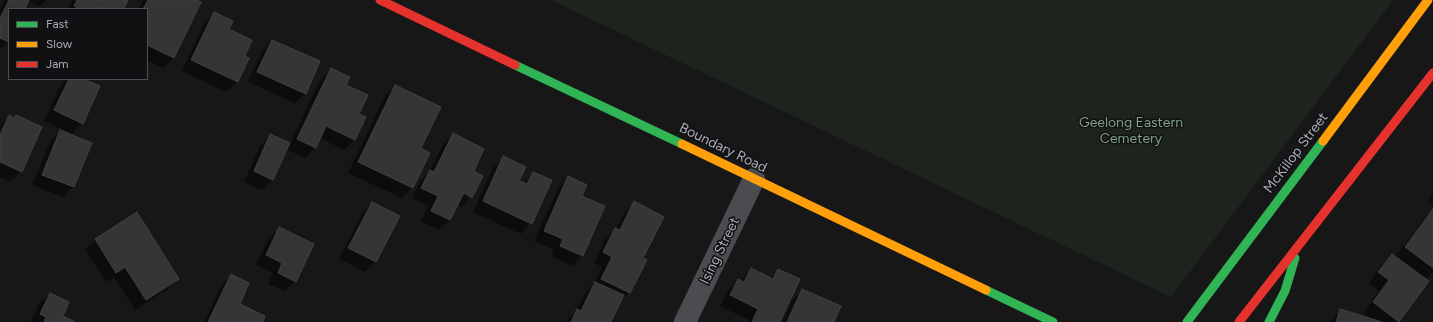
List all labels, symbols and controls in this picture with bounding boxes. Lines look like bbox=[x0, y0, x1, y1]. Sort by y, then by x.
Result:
legend bbox=[8, 8, 148, 80]
text: Fast bbox=[46, 17, 69, 31]
text: Slow bbox=[46, 37, 72, 51]
text: Jam bbox=[46, 57, 69, 71]
street label: McKillop Street bbox=[1260, 109, 1332, 197]
park label: Geelong Eastern Cemetery bbox=[1079, 115, 1183, 148]
street label: Boundary Road bbox=[676, 120, 770, 176]
street label: Ising Street bbox=[697, 215, 743, 287]

